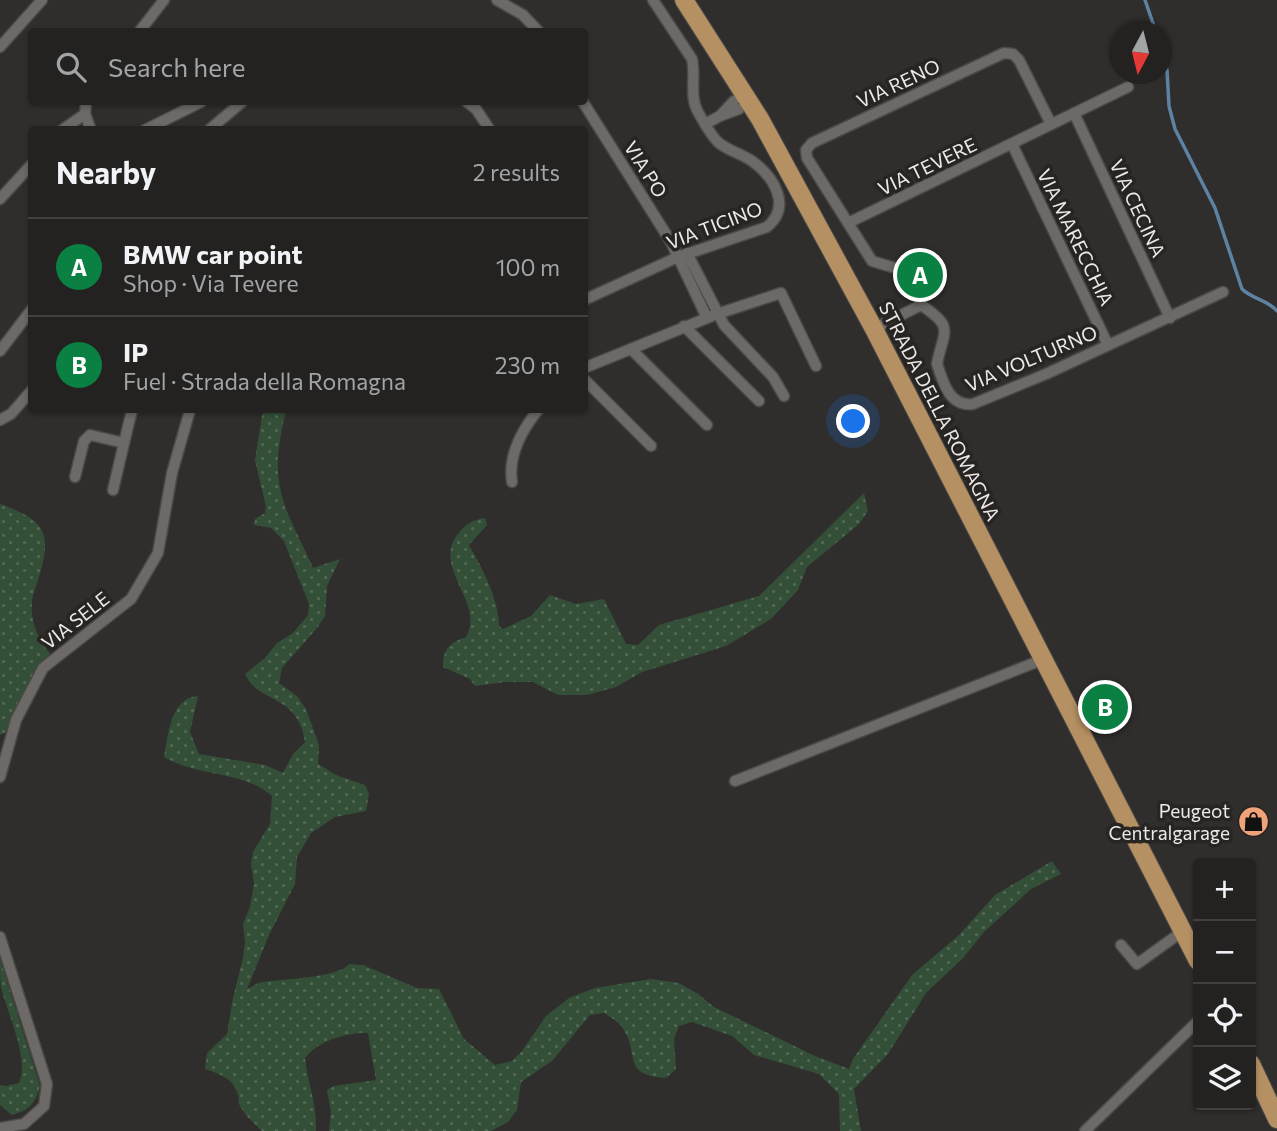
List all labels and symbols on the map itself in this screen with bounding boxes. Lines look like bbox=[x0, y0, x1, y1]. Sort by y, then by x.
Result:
north arrow bbox=[1109, 21, 1172, 84]
street label: VIA RENO bbox=[853, 54, 943, 112]
street label: VIA TEVERE bbox=[874, 132, 980, 200]
street label: VIA PO bbox=[620, 136, 672, 202]
street label: VIA CECINA bbox=[1105, 155, 1171, 261]
street label: VIA MARECCHIA bbox=[1033, 165, 1119, 309]
street label: VIA TICINO bbox=[663, 196, 765, 254]
pin: A bbox=[897, 249, 943, 301]
street label: STRADA DELLA ROMAGNA bbox=[875, 298, 1005, 524]
street label: VIA VOLTURNO bbox=[962, 320, 1100, 396]
your location bbox=[836, 404, 870, 438]
street label: VIA SELE bbox=[37, 586, 113, 654]
pin: B bbox=[1082, 681, 1128, 733]
place label: Peugeot Centralgarage bbox=[1109, 799, 1230, 844]
shop icon: Peugeot Centralgarage bbox=[1236, 804, 1270, 838]

